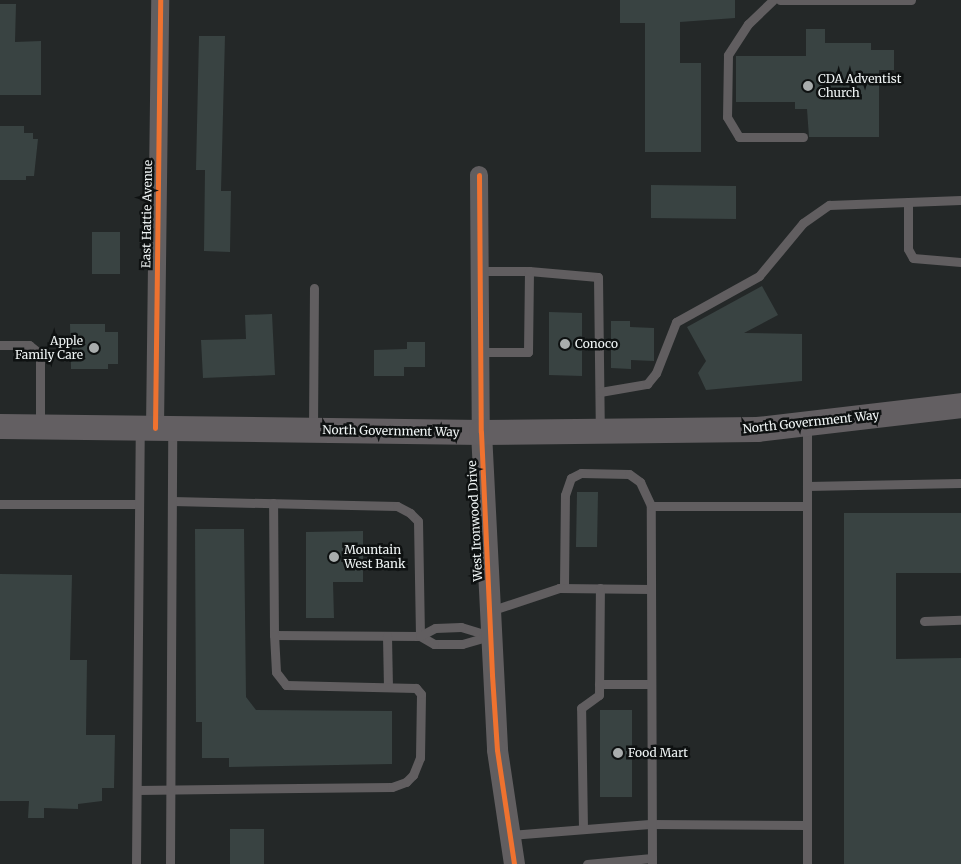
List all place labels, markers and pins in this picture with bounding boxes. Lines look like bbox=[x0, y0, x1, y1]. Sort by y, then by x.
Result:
place label: CDA Adventist Church bbox=[818, 72, 901, 100]
marker: CDA Adventist Church bbox=[802, 80, 814, 92]
place label: Apple Family Care bbox=[15, 334, 83, 362]
place label: Conoco bbox=[575, 337, 618, 351]
marker: Conoco bbox=[559, 338, 571, 350]
marker: Apple Family Care bbox=[87, 341, 101, 355]
place label: Mountain West Bank bbox=[344, 543, 406, 571]
marker: Mountain West Bank bbox=[328, 551, 340, 563]
place label: Food Mart bbox=[628, 746, 688, 760]
marker: Food Mart bbox=[612, 747, 624, 759]

